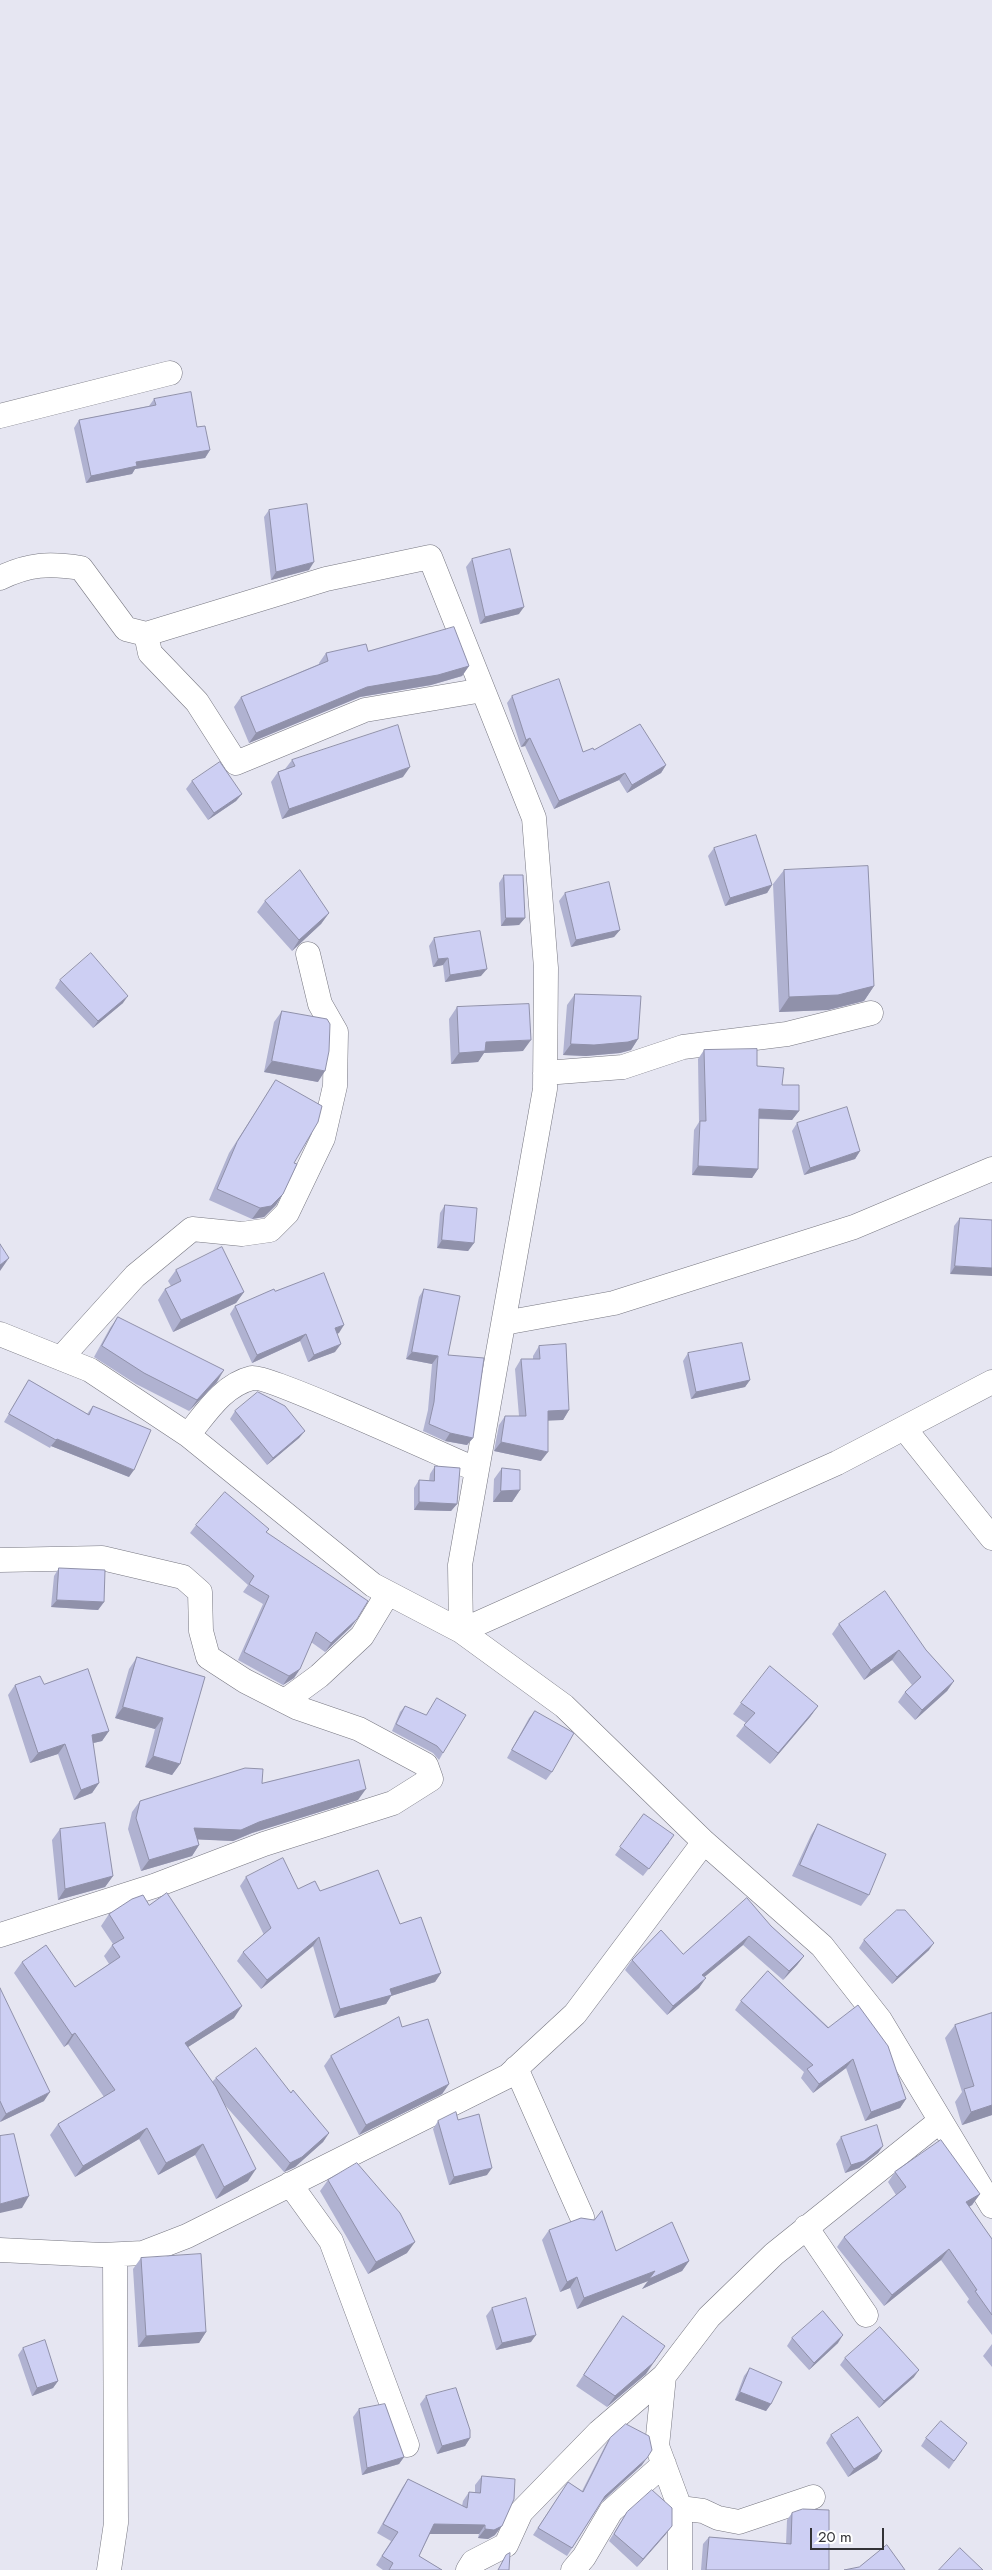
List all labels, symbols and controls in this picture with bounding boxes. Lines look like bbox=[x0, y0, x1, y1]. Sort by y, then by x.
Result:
scale bar bbox=[812, 2518, 886, 2550]
text: 20 m bbox=[818, 2526, 852, 2548]

